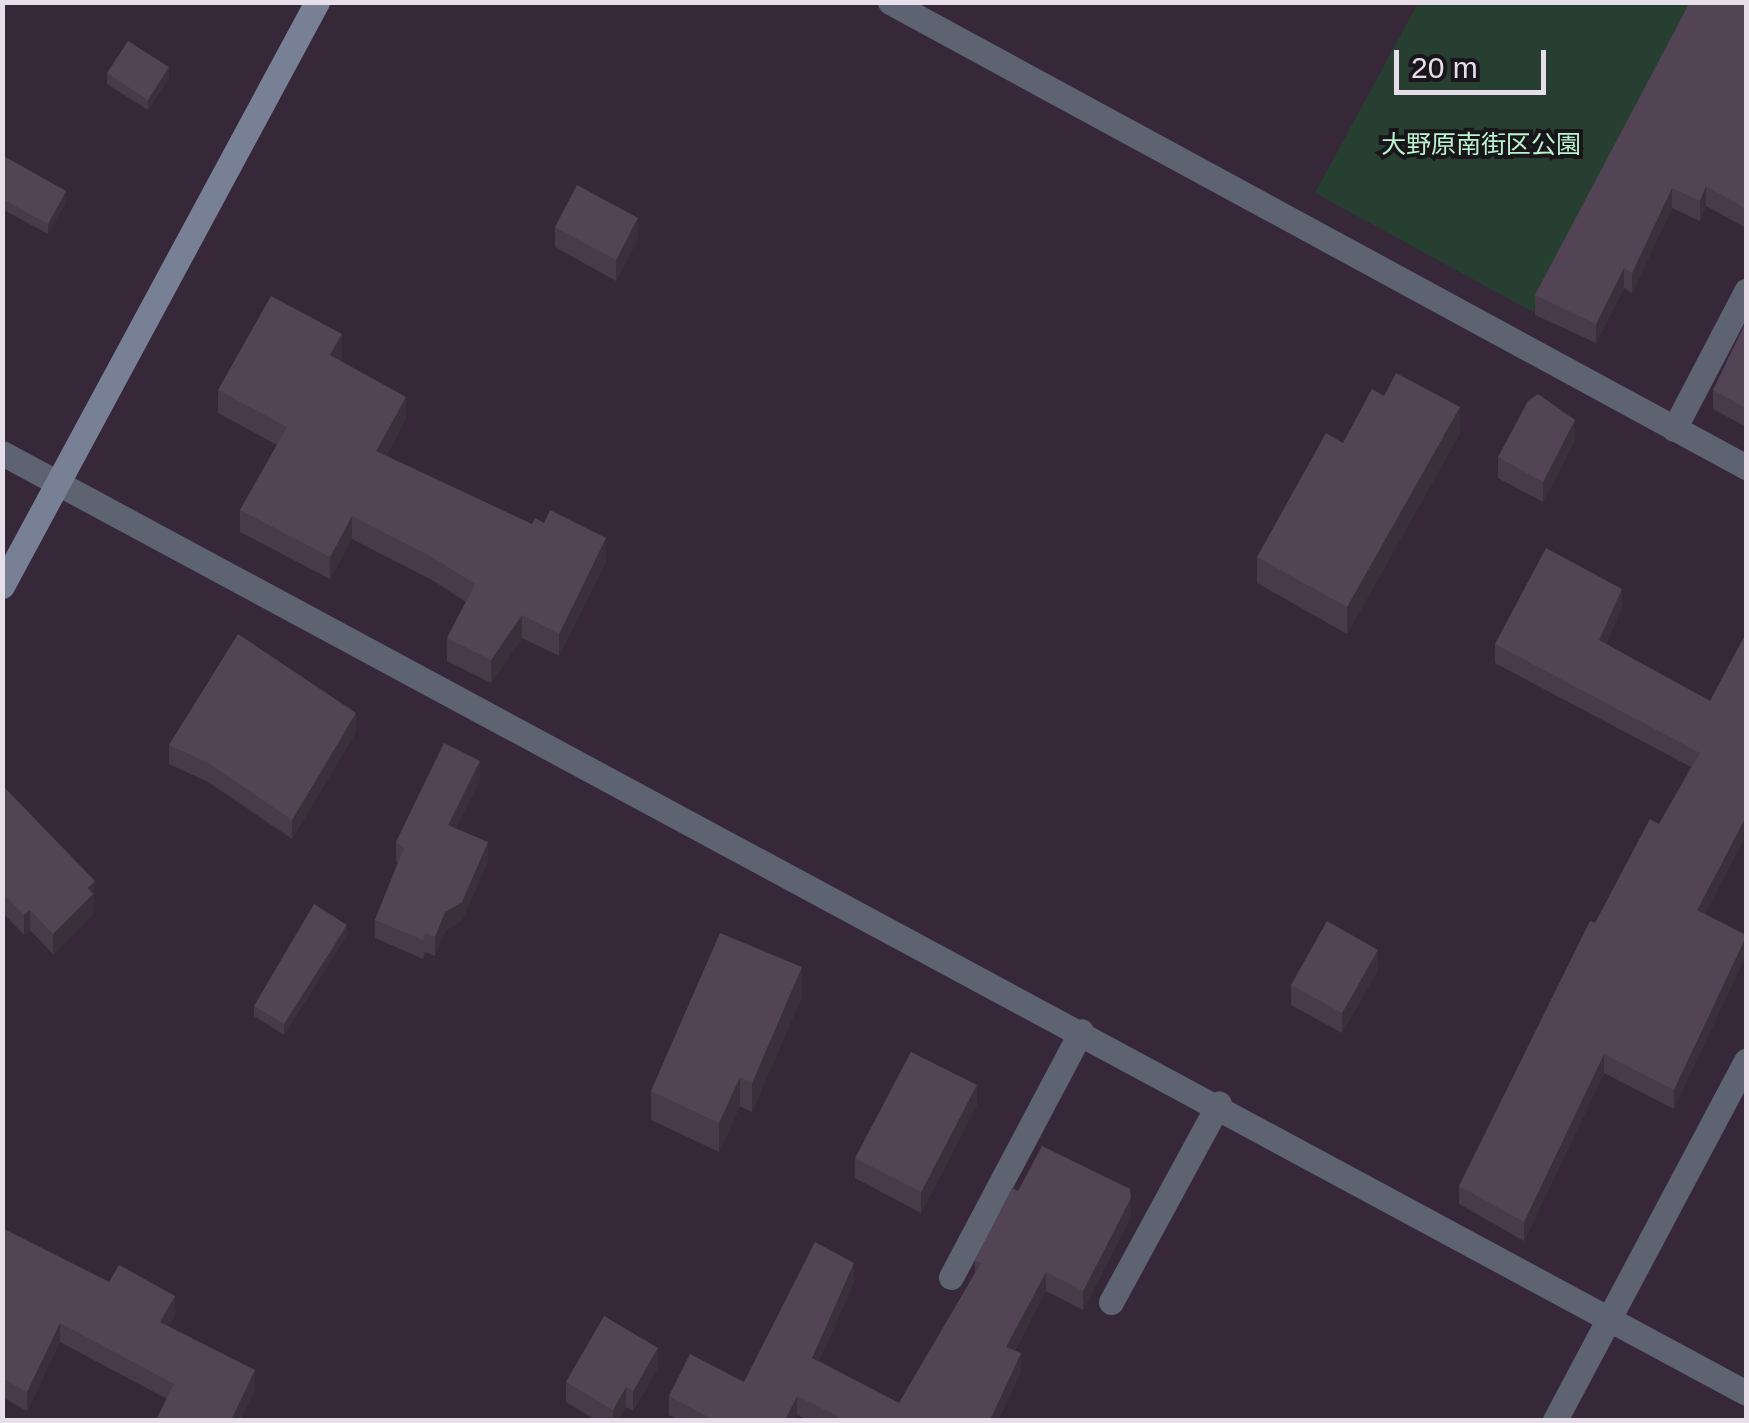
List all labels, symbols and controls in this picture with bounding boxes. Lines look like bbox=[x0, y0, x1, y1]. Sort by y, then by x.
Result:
scale bar bbox=[1399, 30, 1552, 92]
text: 20 m bbox=[1411, 51, 1478, 84]
park label: 大野原南街区公園 bbox=[1381, 129, 1581, 159]

